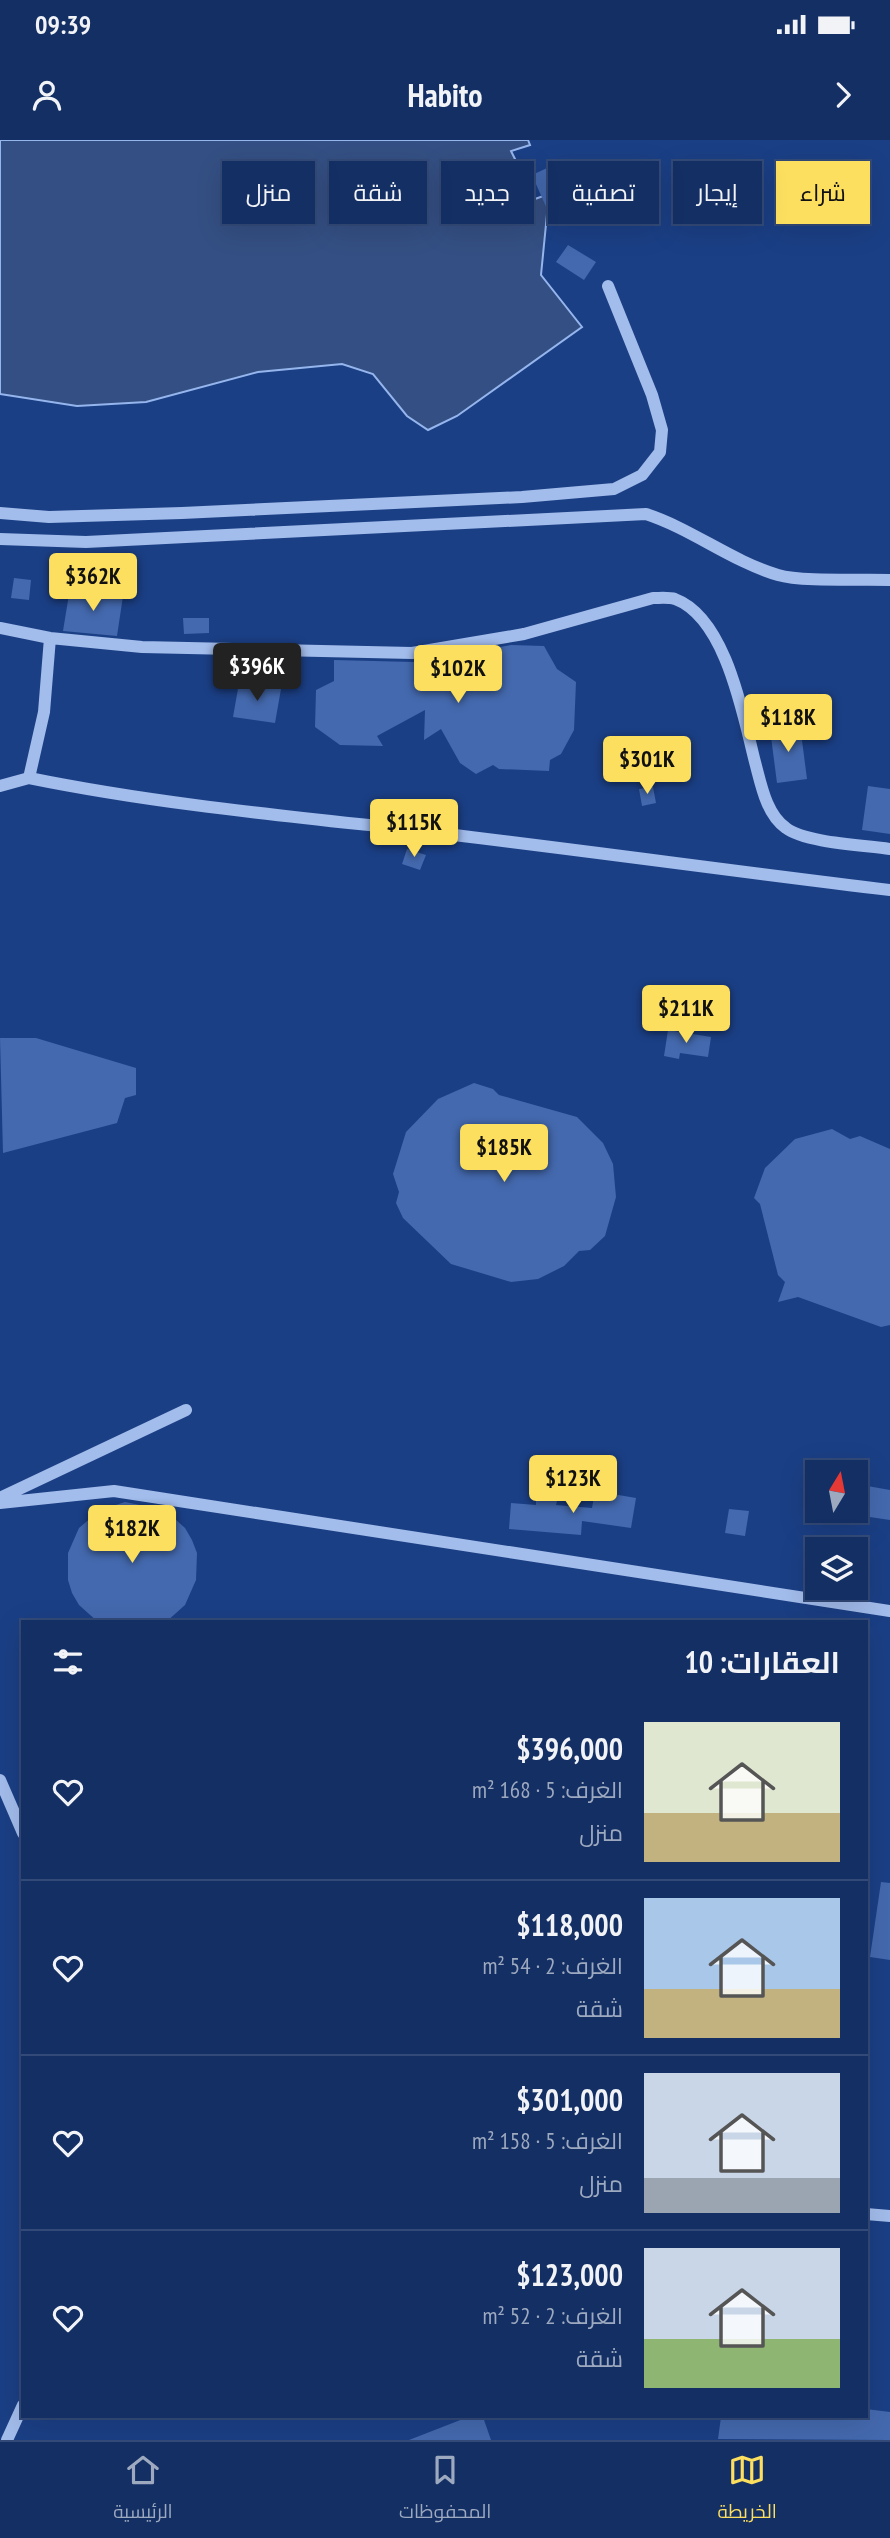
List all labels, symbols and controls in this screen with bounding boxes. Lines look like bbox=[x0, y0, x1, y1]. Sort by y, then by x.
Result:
text: 09:39 bbox=[35, 8, 91, 41]
text: Habito bbox=[407, 74, 483, 116]
icon: person bbox=[28, 76, 66, 114]
icon: forward bbox=[824, 76, 862, 114]
chip: منزل bbox=[222, 161, 315, 224]
chip: شقة bbox=[329, 161, 427, 224]
chip: جديد bbox=[441, 161, 534, 224]
chip: تصفية bbox=[548, 161, 659, 224]
chip: إيجار bbox=[673, 161, 762, 224]
chip: شراء bbox=[776, 161, 870, 224]
pin: $362K bbox=[44, 554, 142, 613]
text: $362K bbox=[65, 561, 121, 590]
pin: $396K bbox=[208, 644, 306, 703]
pin: $102K bbox=[409, 645, 507, 705]
text: $396K bbox=[229, 651, 285, 680]
text: $102K bbox=[430, 653, 486, 682]
pin: $118K bbox=[739, 694, 837, 754]
text: $118K bbox=[760, 702, 816, 731]
pin: $301K bbox=[598, 736, 696, 796]
text: $301K bbox=[619, 744, 675, 773]
pin: $115K bbox=[365, 800, 463, 859]
text: $115K bbox=[386, 807, 442, 836]
pin: $211K bbox=[637, 986, 735, 1045]
text: $211K bbox=[658, 993, 714, 1022]
pin: $185K bbox=[455, 1124, 553, 1184]
text: $185K bbox=[476, 1132, 532, 1161]
pin: $123K bbox=[524, 1456, 622, 1515]
north arrow bbox=[805, 1460, 868, 1522]
map controls bbox=[805, 1460, 868, 1600]
text: $123K bbox=[545, 1463, 601, 1492]
pin: $182K bbox=[83, 1506, 181, 1565]
text: $182K bbox=[104, 1513, 160, 1542]
button: layers bbox=[805, 1537, 868, 1600]
text: العقارات: 10 bbox=[684, 1642, 840, 1681]
icon: filters bbox=[49, 1643, 87, 1681]
text: $396,000 bbox=[516, 1729, 623, 1768]
icon: home bbox=[700, 1750, 784, 1834]
icon: heart bbox=[49, 1773, 87, 1811]
text: الغرف: 5 · 168 m² bbox=[472, 1775, 623, 1804]
text: منزل bbox=[579, 1818, 623, 1847]
text: $118,000 bbox=[516, 1905, 623, 1944]
icon: home bbox=[700, 1926, 784, 2010]
icon: heart bbox=[49, 1949, 87, 1987]
text: الغرف: 2 · 54 m² bbox=[482, 1951, 623, 1980]
text: شقة bbox=[576, 1994, 623, 2023]
text: $301,000 bbox=[516, 2080, 623, 2119]
icon: home bbox=[700, 2101, 784, 2185]
icon: heart bbox=[49, 2124, 87, 2162]
text: الغرف: 5 · 158 m² bbox=[472, 2126, 623, 2155]
text: منزل bbox=[579, 2169, 623, 2198]
text: $123,000 bbox=[516, 2255, 623, 2294]
icon: home bbox=[700, 2276, 784, 2360]
icon: heart bbox=[49, 2299, 87, 2337]
text: الغرف: 2 · 52 m² bbox=[482, 2301, 623, 2330]
text: شقة bbox=[576, 2344, 623, 2373]
tab: الرئيسية bbox=[113, 2451, 173, 2529]
tab: المحفوظات bbox=[399, 2451, 491, 2529]
tab: الخريطة bbox=[718, 2451, 777, 2529]

